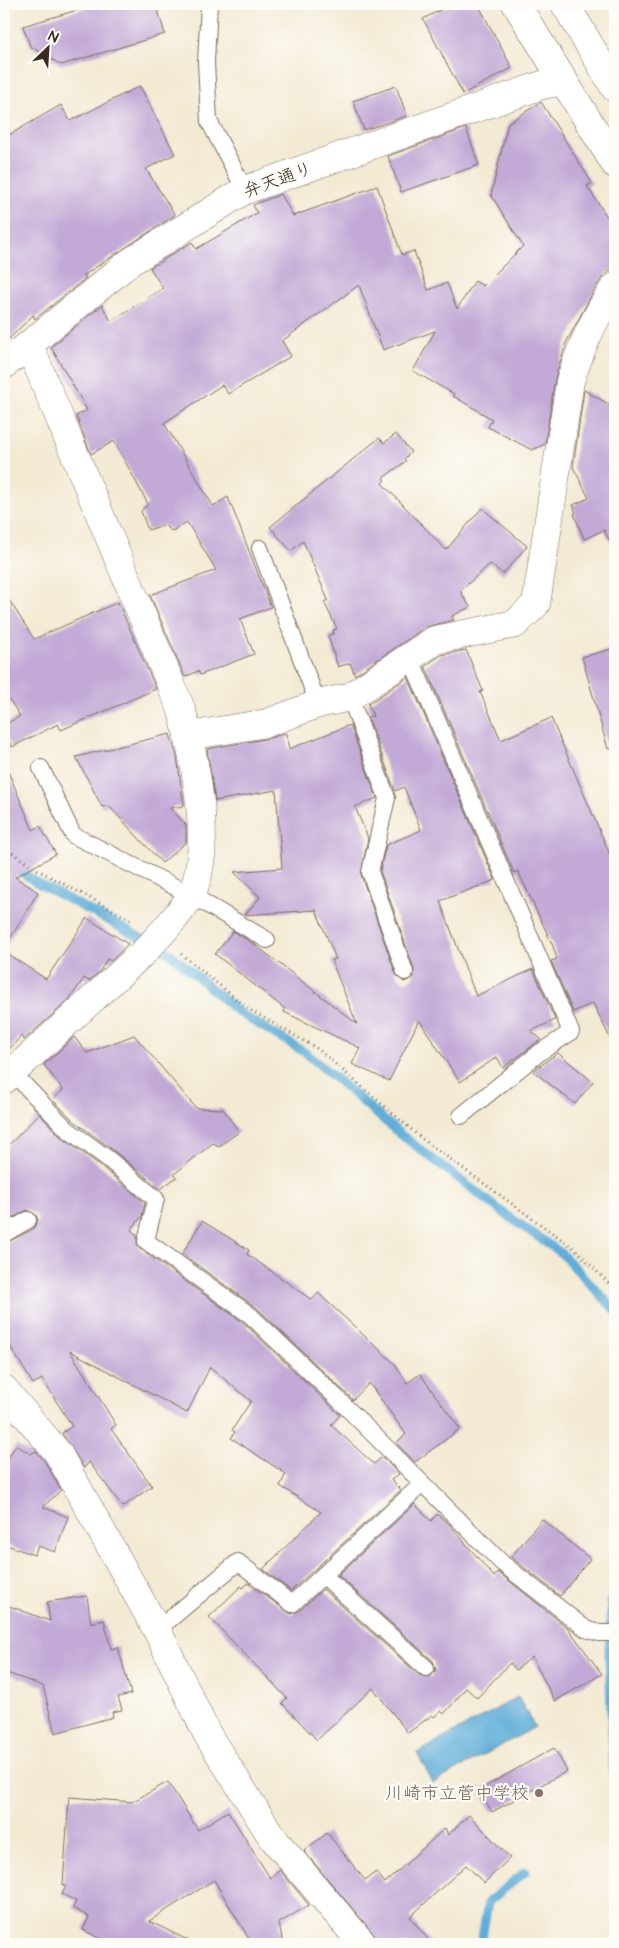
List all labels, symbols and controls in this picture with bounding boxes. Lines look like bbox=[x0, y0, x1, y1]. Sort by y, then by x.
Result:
north arrow bbox=[22, 22, 72, 72]
text: N bbox=[45, 26, 61, 48]
street label: 弁天通り bbox=[240, 156, 316, 204]
place label: 川崎市立菅中学校 bbox=[385, 1781, 529, 1806]
marker: 川崎市立菅中学校 bbox=[533, 1787, 545, 1799]

